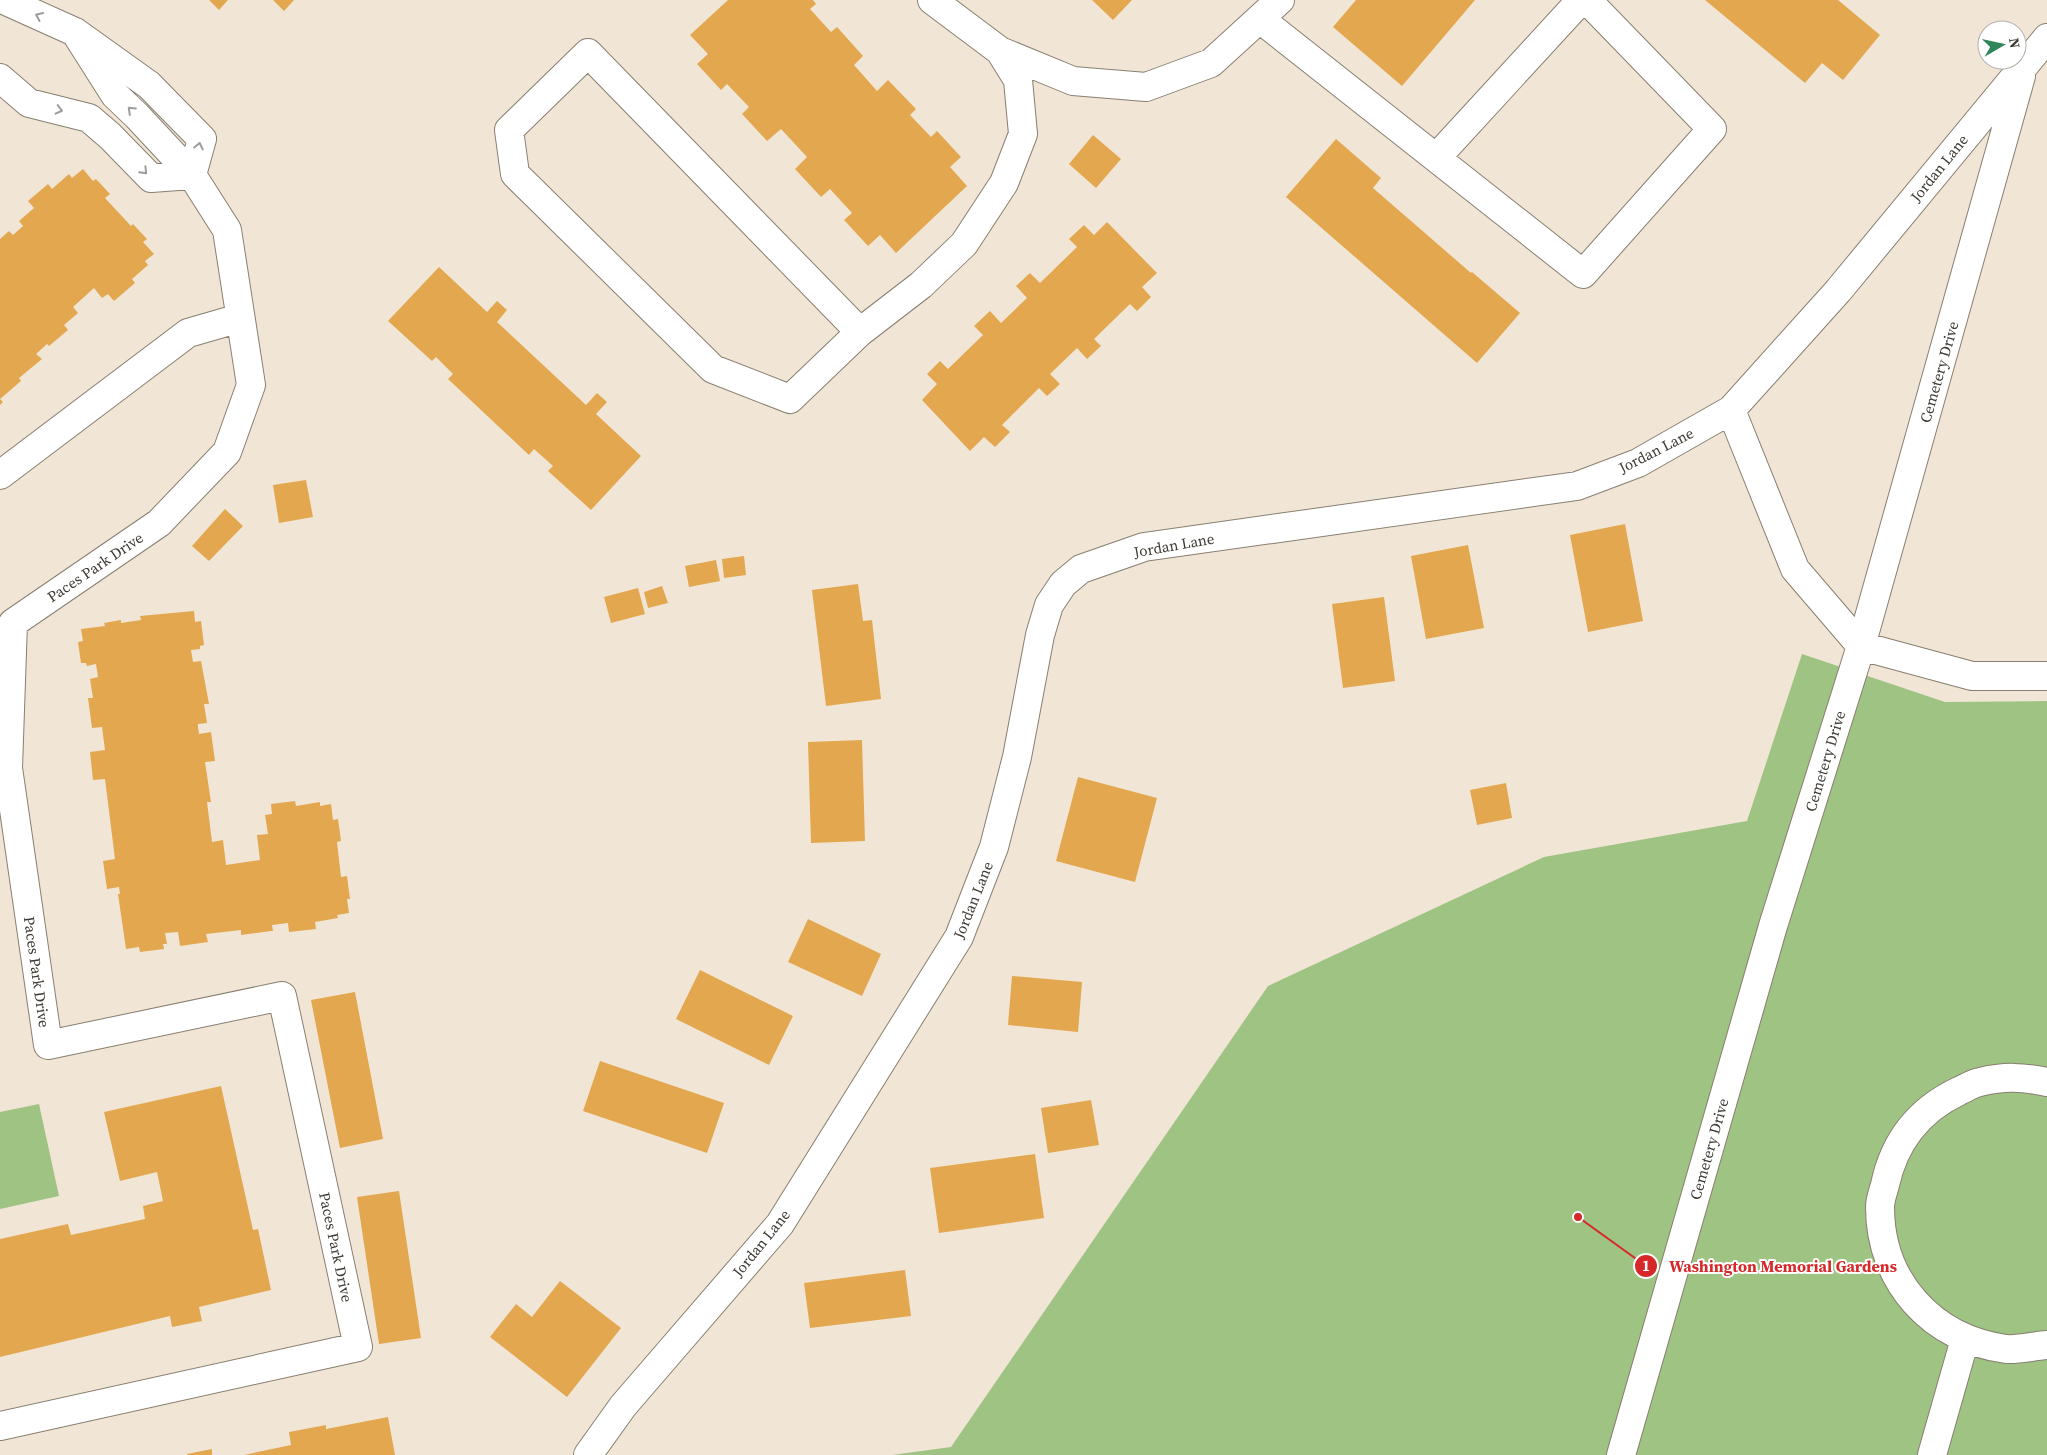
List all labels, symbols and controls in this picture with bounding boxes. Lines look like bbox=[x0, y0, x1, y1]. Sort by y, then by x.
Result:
one-way arrow bbox=[36, 12, 44, 22]
north arrow bbox=[1977, 20, 2027, 70]
text: N bbox=[2004, 36, 2026, 50]
one-way arrow bbox=[55, 105, 63, 115]
one-way arrow bbox=[128, 107, 137, 116]
street label: Jordan Lane bbox=[1905, 129, 1973, 207]
one-way arrow bbox=[193, 142, 204, 151]
one-way arrow bbox=[138, 165, 147, 174]
street label: Cemetery Drive bbox=[1914, 318, 1964, 425]
street label: Jordan Lane bbox=[1614, 422, 1697, 478]
street label: Paces Park Drive bbox=[43, 527, 148, 607]
street label: Jordan Lane bbox=[1131, 528, 1216, 563]
street label: Cemetery Drive bbox=[1800, 708, 1850, 814]
street label: Jordan Lane bbox=[948, 858, 998, 943]
street label: Paces Park Drive bbox=[19, 915, 55, 1029]
street label: Cemetery Drive bbox=[1684, 1095, 1734, 1202]
street label: Paces Park Drive bbox=[314, 1190, 358, 1304]
street label: Jordan Lane bbox=[727, 1204, 795, 1282]
callout: Washington Memorial Gardens bbox=[1634, 1251, 1907, 1282]
text: 1 bbox=[1642, 1255, 1650, 1276]
text: Washington Memorial Gardens bbox=[1669, 1255, 1897, 1277]

